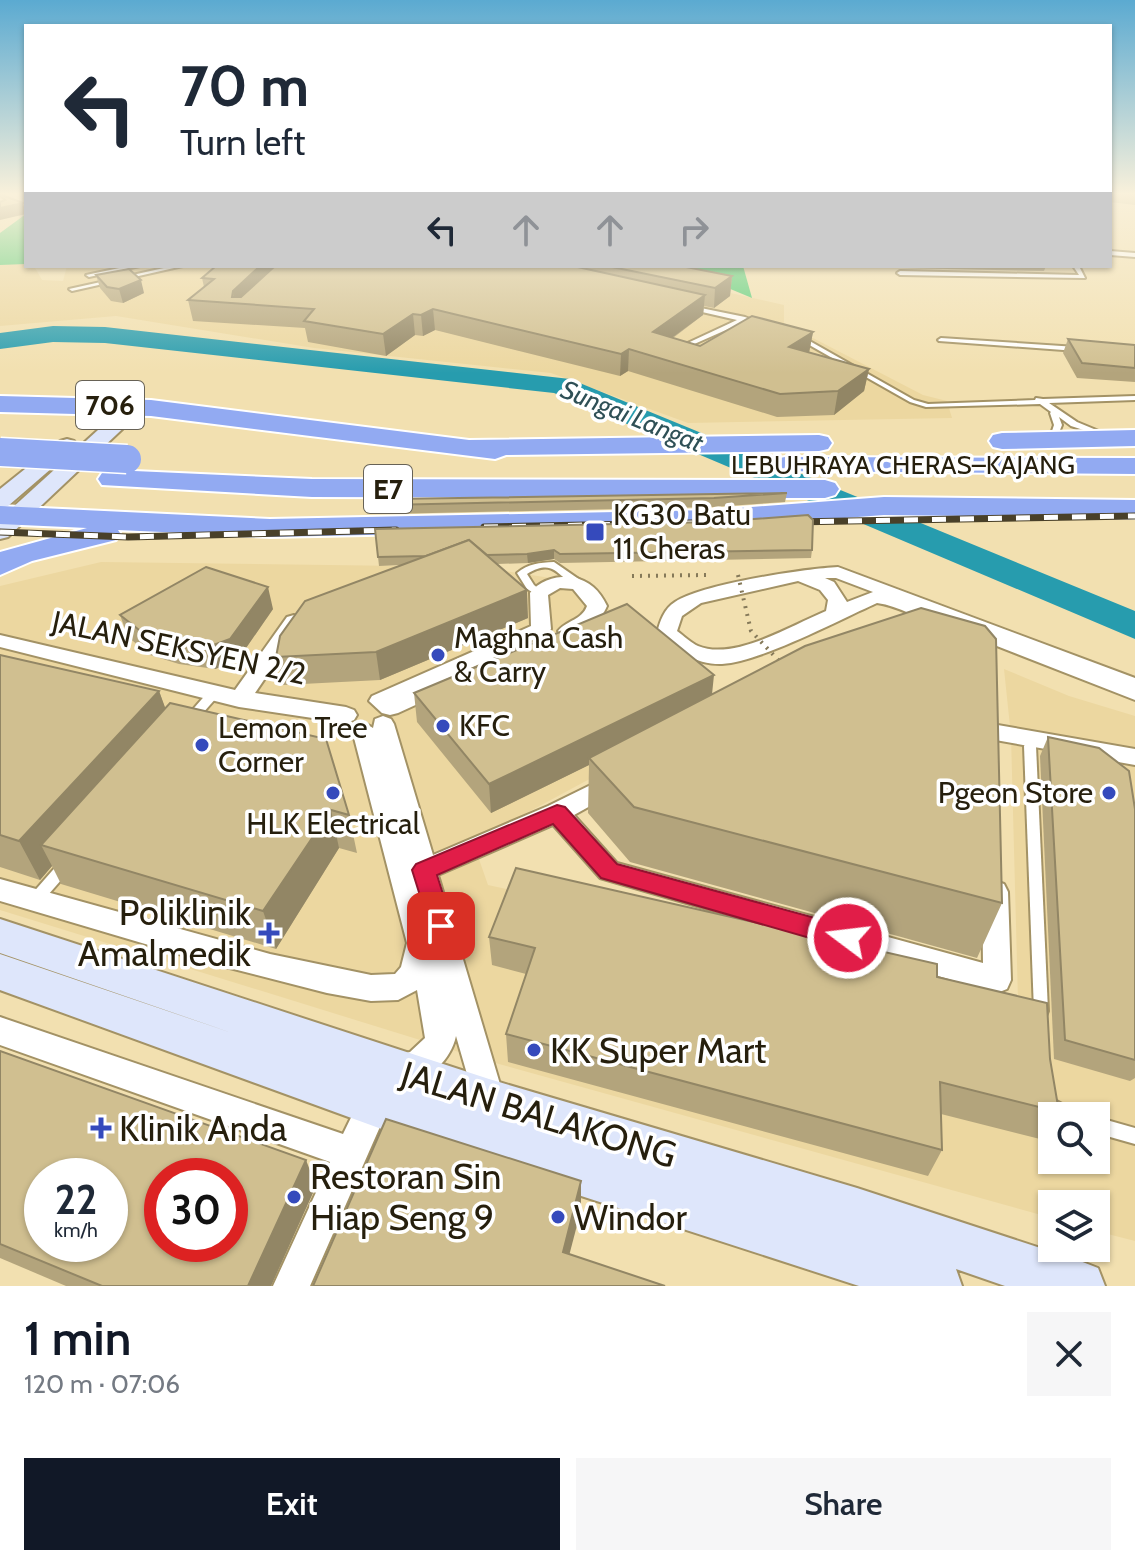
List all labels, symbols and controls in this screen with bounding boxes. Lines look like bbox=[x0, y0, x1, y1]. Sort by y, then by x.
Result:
text: 70 m bbox=[180, 52, 309, 120]
icon: left bbox=[48, 56, 152, 160]
text: Turn left bbox=[180, 120, 305, 164]
icon: left bbox=[420, 208, 464, 252]
icon: ahead bbox=[504, 208, 548, 252]
icon: ahead bbox=[588, 208, 632, 252]
icon: right bbox=[672, 208, 716, 252]
water label: Sungai Langat bbox=[556, 373, 709, 459]
road number: 706 bbox=[76, 381, 144, 429]
street label: LEBUHRAYA CHERAS–KAJANG bbox=[731, 449, 1075, 481]
road number: E7 bbox=[364, 465, 412, 513]
place label: KG30 Batu 11 Cheras bbox=[613, 496, 751, 567]
marker: KG30 Batu 11 Cheras bbox=[584, 521, 606, 543]
street label: JALAN SEKSYEN 2/2 bbox=[48, 602, 309, 692]
place label: Maghna Cash & Carry bbox=[454, 619, 623, 690]
marker: Maghna Cash & Carry bbox=[429, 646, 447, 664]
place label: KFC bbox=[459, 707, 510, 744]
place label: Lemon Tree Corner bbox=[218, 709, 368, 780]
marker: KFC bbox=[434, 717, 452, 735]
marker: Lemon Tree Corner bbox=[193, 736, 211, 754]
place label: Pgeon Store bbox=[938, 774, 1093, 811]
marker: HLK Electrical bbox=[324, 784, 342, 802]
marker: Pgeon Store bbox=[1100, 784, 1118, 802]
place label: HLK Electrical bbox=[246, 805, 420, 842]
place label: Poliklinik Amalmedik bbox=[78, 890, 252, 975]
pin bbox=[407, 892, 475, 960]
position arrow bbox=[806, 896, 890, 980]
icon: arrive bbox=[419, 904, 463, 948]
marker: Poliklinik Amalmedik bbox=[258, 922, 280, 944]
place label: KK Super Mart bbox=[550, 1028, 766, 1072]
marker: KK Super Mart bbox=[525, 1041, 543, 1059]
street label: JALAN BALAKONG bbox=[395, 1051, 682, 1177]
map controls bbox=[1038, 1102, 1110, 1262]
button: search bbox=[1038, 1102, 1110, 1174]
place label: Klinik Anda bbox=[119, 1106, 287, 1150]
marker: Klinik Anda bbox=[90, 1117, 112, 1139]
place label: Restoran Sin Hiap Seng 9 bbox=[310, 1154, 501, 1239]
speed limit sign: 30 bbox=[144, 1158, 248, 1262]
text: 22 bbox=[55, 1175, 97, 1224]
marker: Restoran Sin Hiap Seng 9 bbox=[285, 1188, 303, 1206]
button: layers bbox=[1038, 1190, 1110, 1262]
place label: Windor bbox=[574, 1195, 687, 1239]
marker: Windor bbox=[549, 1208, 567, 1226]
text: km/h bbox=[54, 1218, 98, 1242]
text: 1 min bbox=[24, 1309, 131, 1367]
button: close bbox=[1027, 1312, 1111, 1396]
text: 120 m · 07:06 bbox=[24, 1368, 180, 1400]
button: Exit bbox=[24, 1458, 560, 1550]
button: Share bbox=[576, 1458, 1111, 1550]

